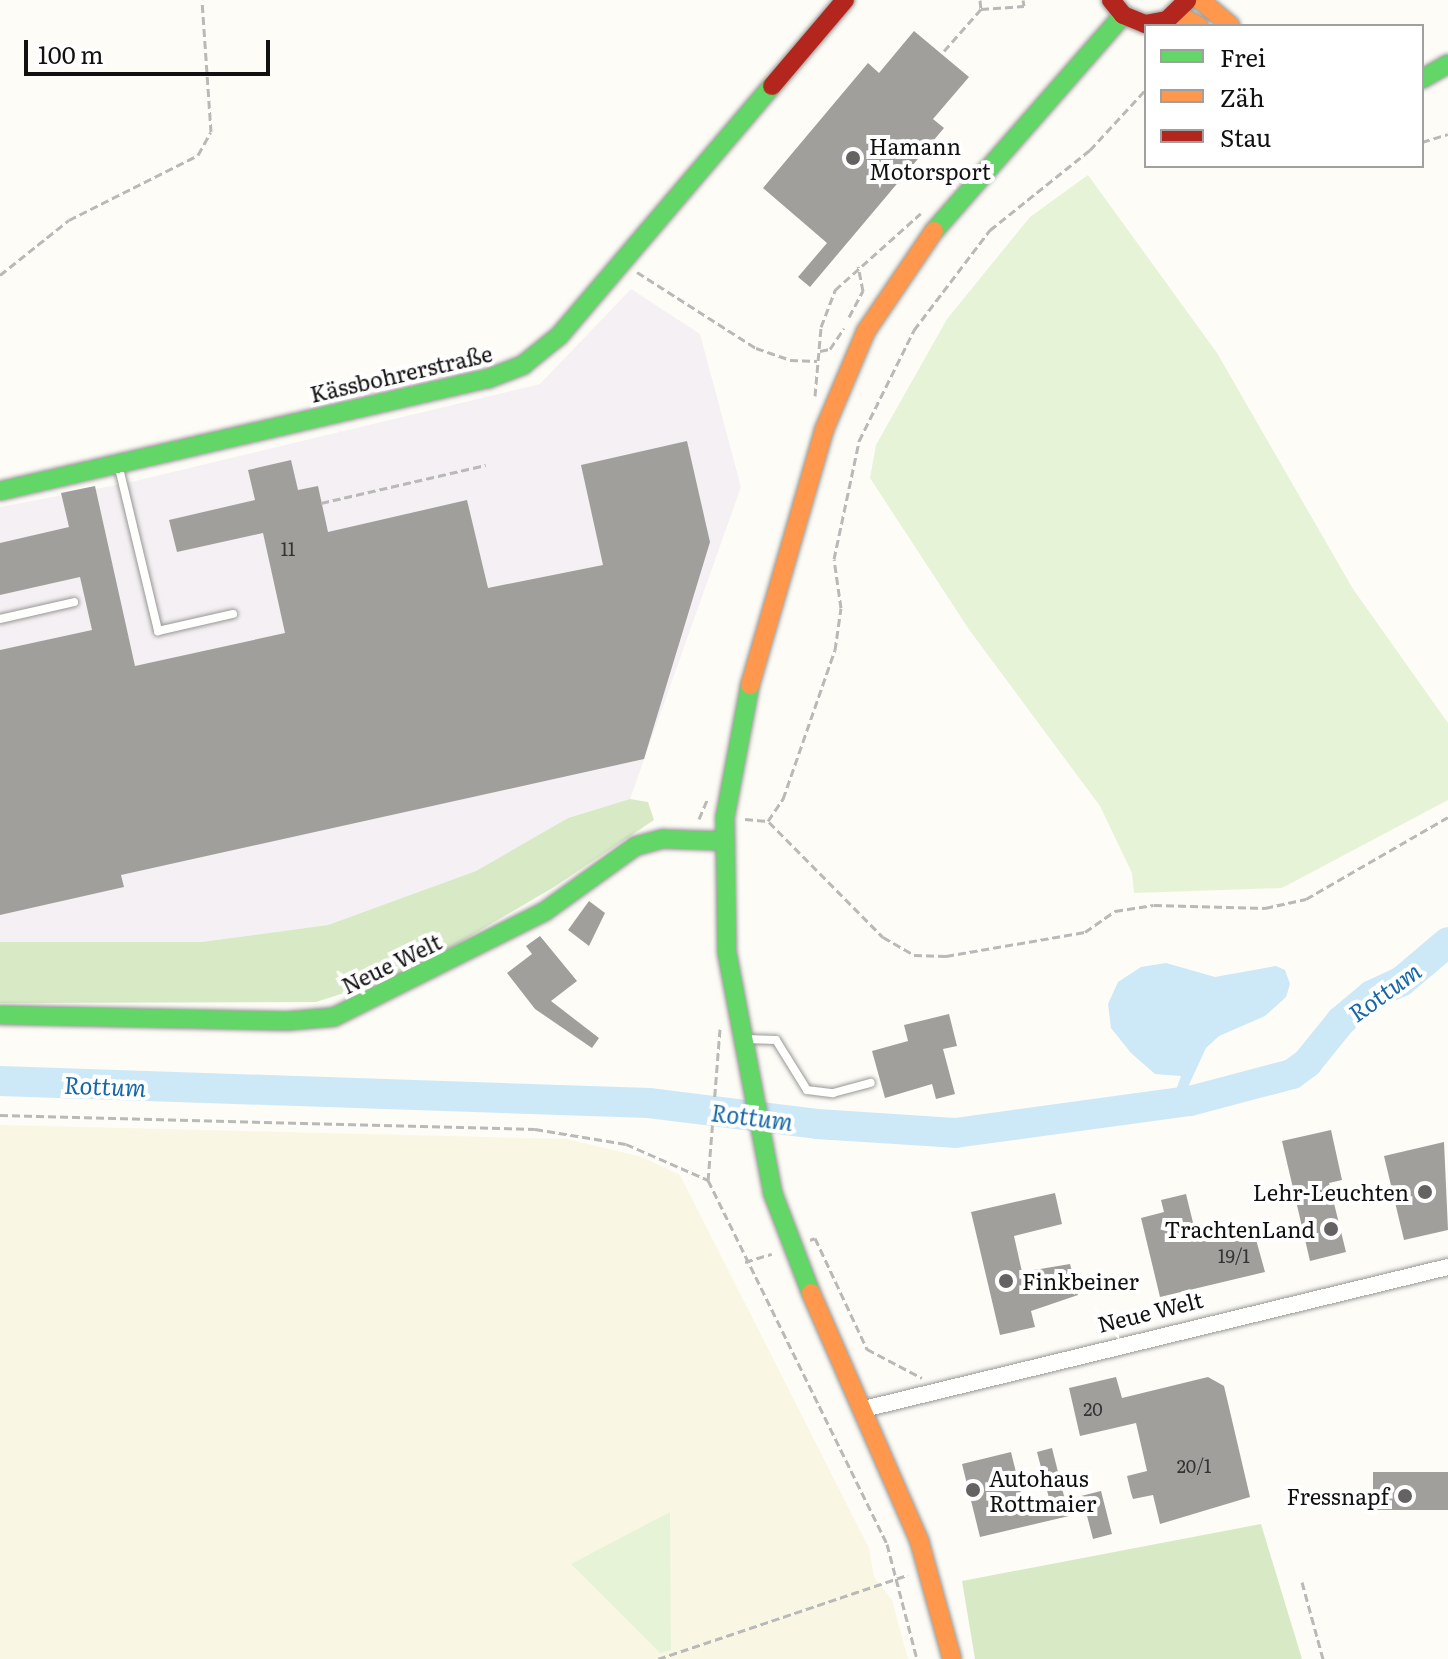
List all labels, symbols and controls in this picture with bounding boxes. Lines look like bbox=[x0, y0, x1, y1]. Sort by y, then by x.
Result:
scale bar bbox=[28, 24, 274, 74]
legend bbox=[1144, 24, 1424, 168]
text: 100 m bbox=[38, 36, 104, 71]
text: Frei bbox=[1220, 39, 1266, 74]
text: Zäh bbox=[1220, 79, 1265, 114]
text: Stau bbox=[1220, 119, 1271, 154]
place label: Hamann Motorsport bbox=[869, 132, 991, 184]
marker: Hamann Motorsport bbox=[844, 149, 862, 167]
street label: Kässbohrerstraße bbox=[307, 339, 495, 407]
house number: 11 bbox=[281, 538, 295, 560]
street label: Neue Welt bbox=[337, 928, 445, 998]
water label: Rottum bbox=[1342, 955, 1426, 1027]
water label: Rottum bbox=[63, 1069, 147, 1101]
water label: Rottum bbox=[709, 1097, 795, 1135]
place label: Lehr-Leuchten bbox=[1253, 1179, 1409, 1205]
marker: Lehr-Leuchten bbox=[1416, 1183, 1434, 1201]
place label: TrachtenLand bbox=[1164, 1216, 1315, 1242]
marker: TrachtenLand bbox=[1322, 1220, 1340, 1238]
house number: 19/1 bbox=[1218, 1245, 1250, 1267]
place label: Finkbeiner bbox=[1022, 1268, 1139, 1294]
marker: Finkbeiner bbox=[997, 1272, 1015, 1290]
street label: Neue Welt bbox=[1095, 1285, 1205, 1337]
house number: 20 bbox=[1083, 1398, 1103, 1420]
house number: 20/1 bbox=[1177, 1455, 1211, 1477]
place label: Autohaus Rottmaier bbox=[989, 1464, 1096, 1516]
marker: Autohaus Rottmaier bbox=[964, 1481, 982, 1499]
place label: Fressnapf bbox=[1286, 1483, 1389, 1509]
marker: Fressnapf bbox=[1396, 1487, 1414, 1505]

